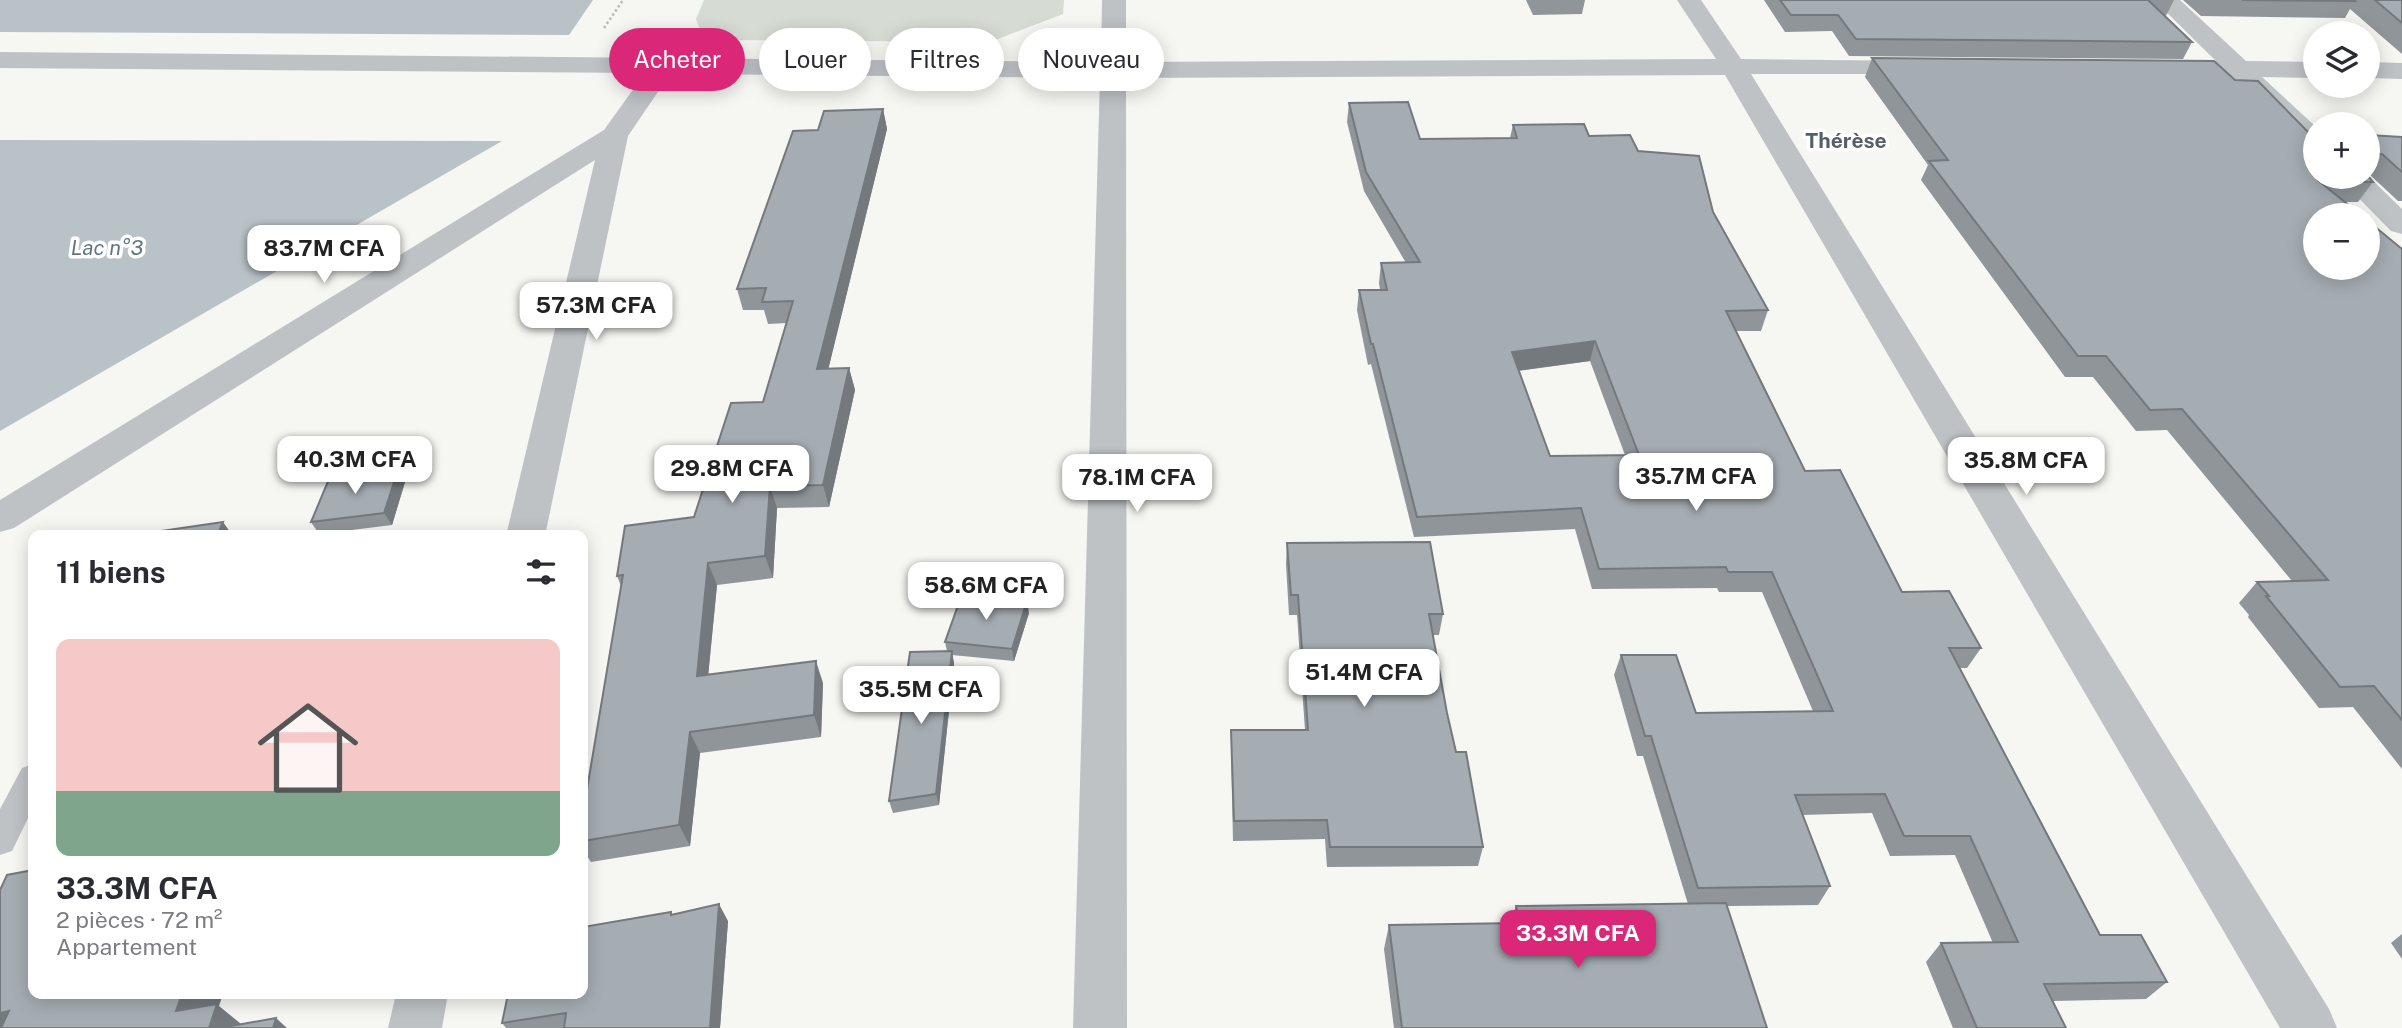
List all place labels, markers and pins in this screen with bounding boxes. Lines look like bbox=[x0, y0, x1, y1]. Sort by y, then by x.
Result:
pin: 83.7M CFA bbox=[244, 226, 404, 285]
pin: 57.3M CFA bbox=[516, 282, 676, 342]
pin: 40.3M CFA bbox=[275, 436, 435, 496]
pin: 35.8M CFA bbox=[1946, 438, 2106, 497]
pin: 29.8M CFA bbox=[652, 446, 812, 505]
pin: 78.1M CFA bbox=[1057, 454, 1217, 514]
pin: 35.7M CFA bbox=[1616, 454, 1776, 513]
pin: 58.6M CFA bbox=[906, 562, 1066, 622]
pin: 51.4M CFA bbox=[1284, 650, 1444, 709]
pin: 35.5M CFA bbox=[841, 666, 1001, 726]
pin: 33.3M CFA bbox=[1498, 911, 1658, 970]

